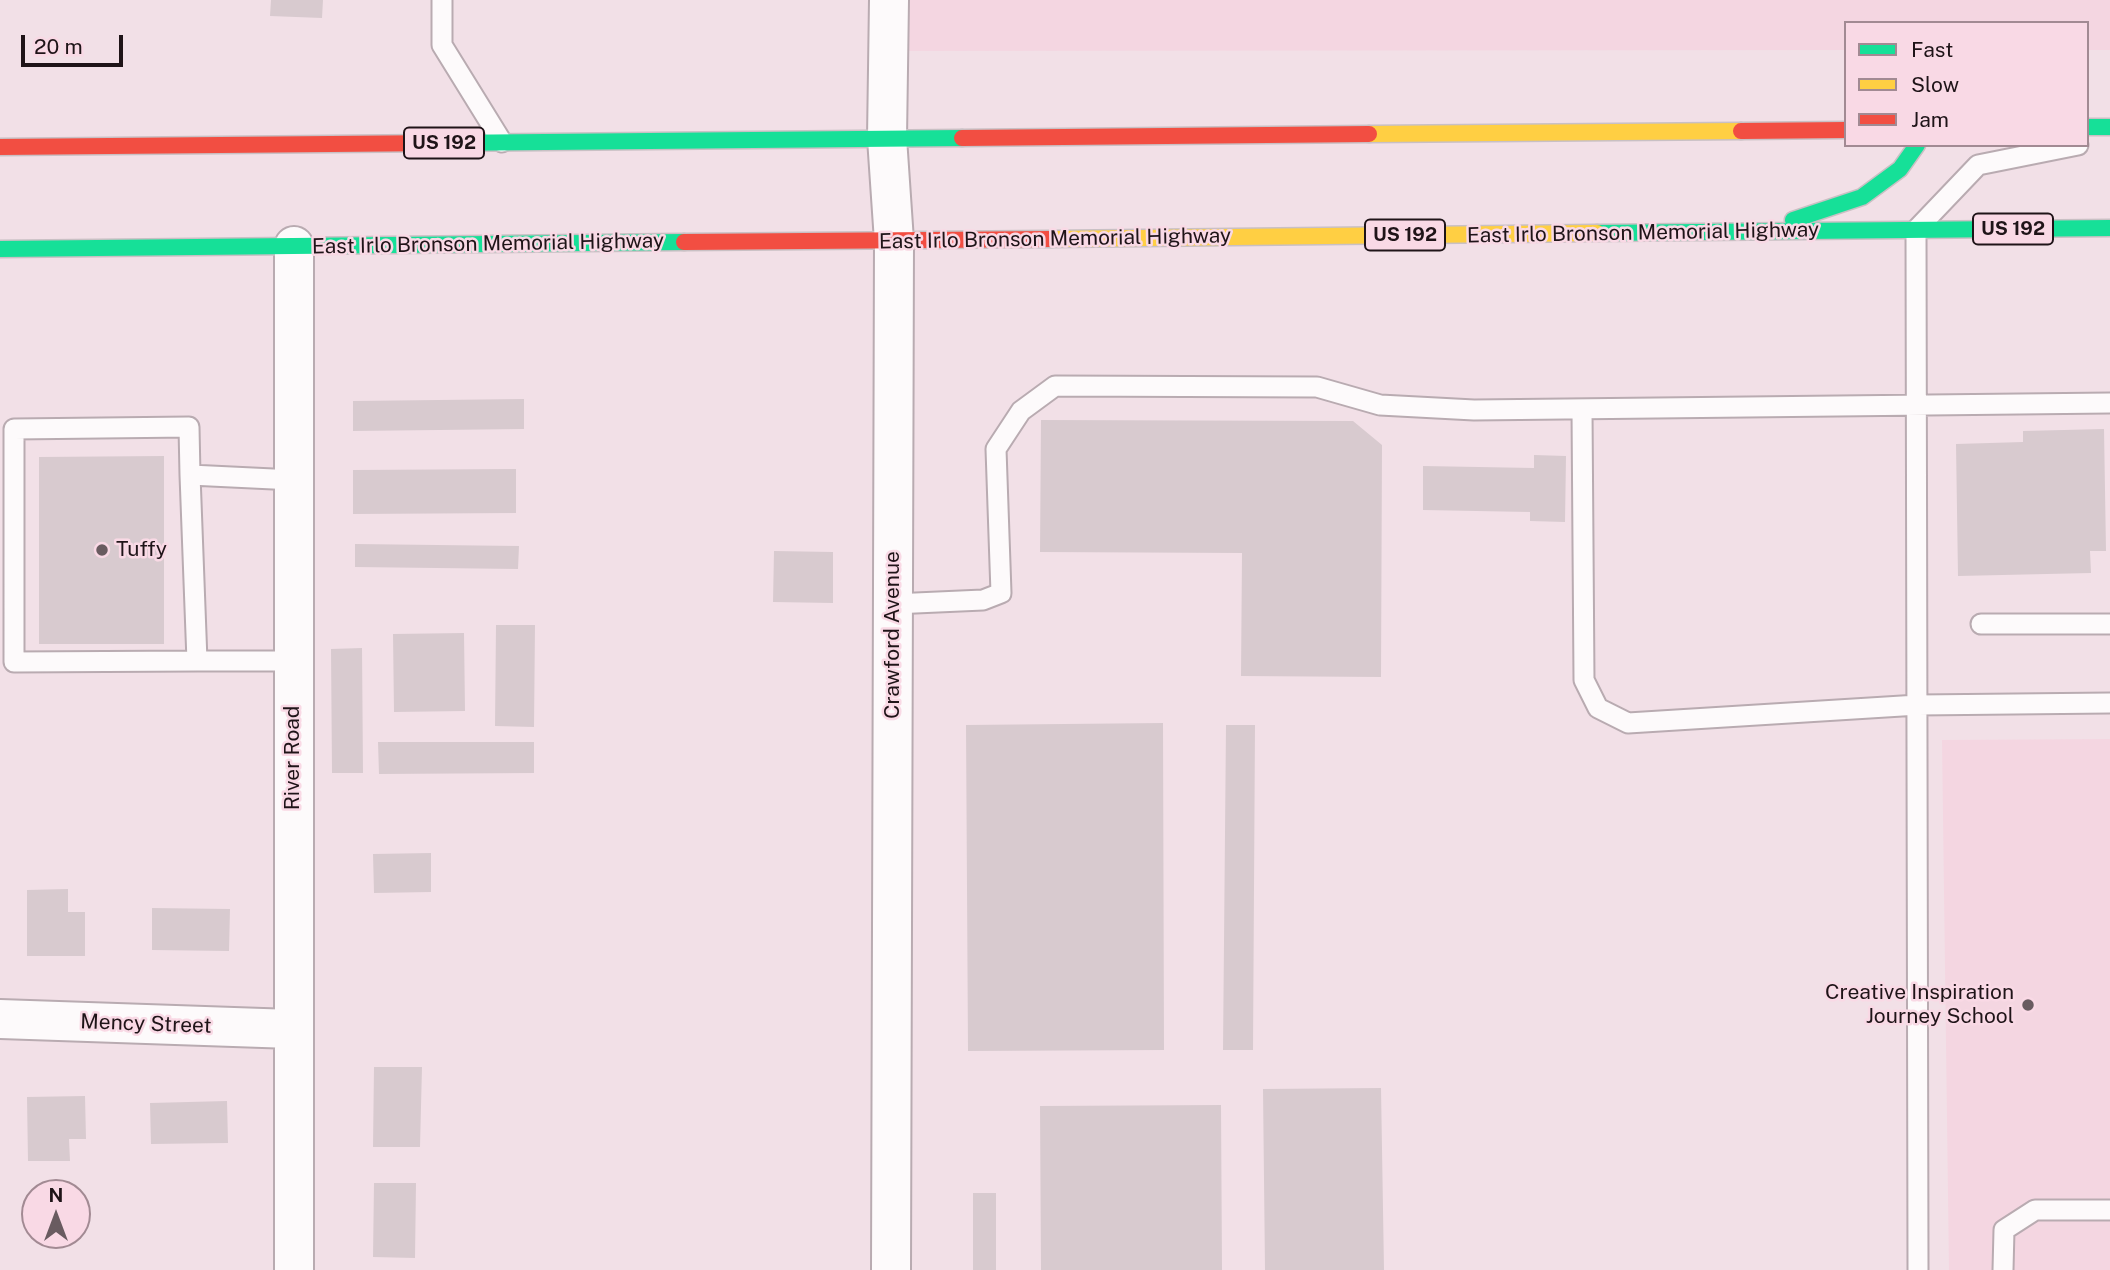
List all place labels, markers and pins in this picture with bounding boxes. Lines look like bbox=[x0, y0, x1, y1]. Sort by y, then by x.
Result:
place label: Tuffy bbox=[116, 537, 167, 563]
marker: Tuffy bbox=[94, 542, 110, 558]
place label: Creative Inspiration Journey School bbox=[1825, 980, 2014, 1030]
marker: Creative Inspiration Journey School bbox=[2020, 997, 2036, 1013]

